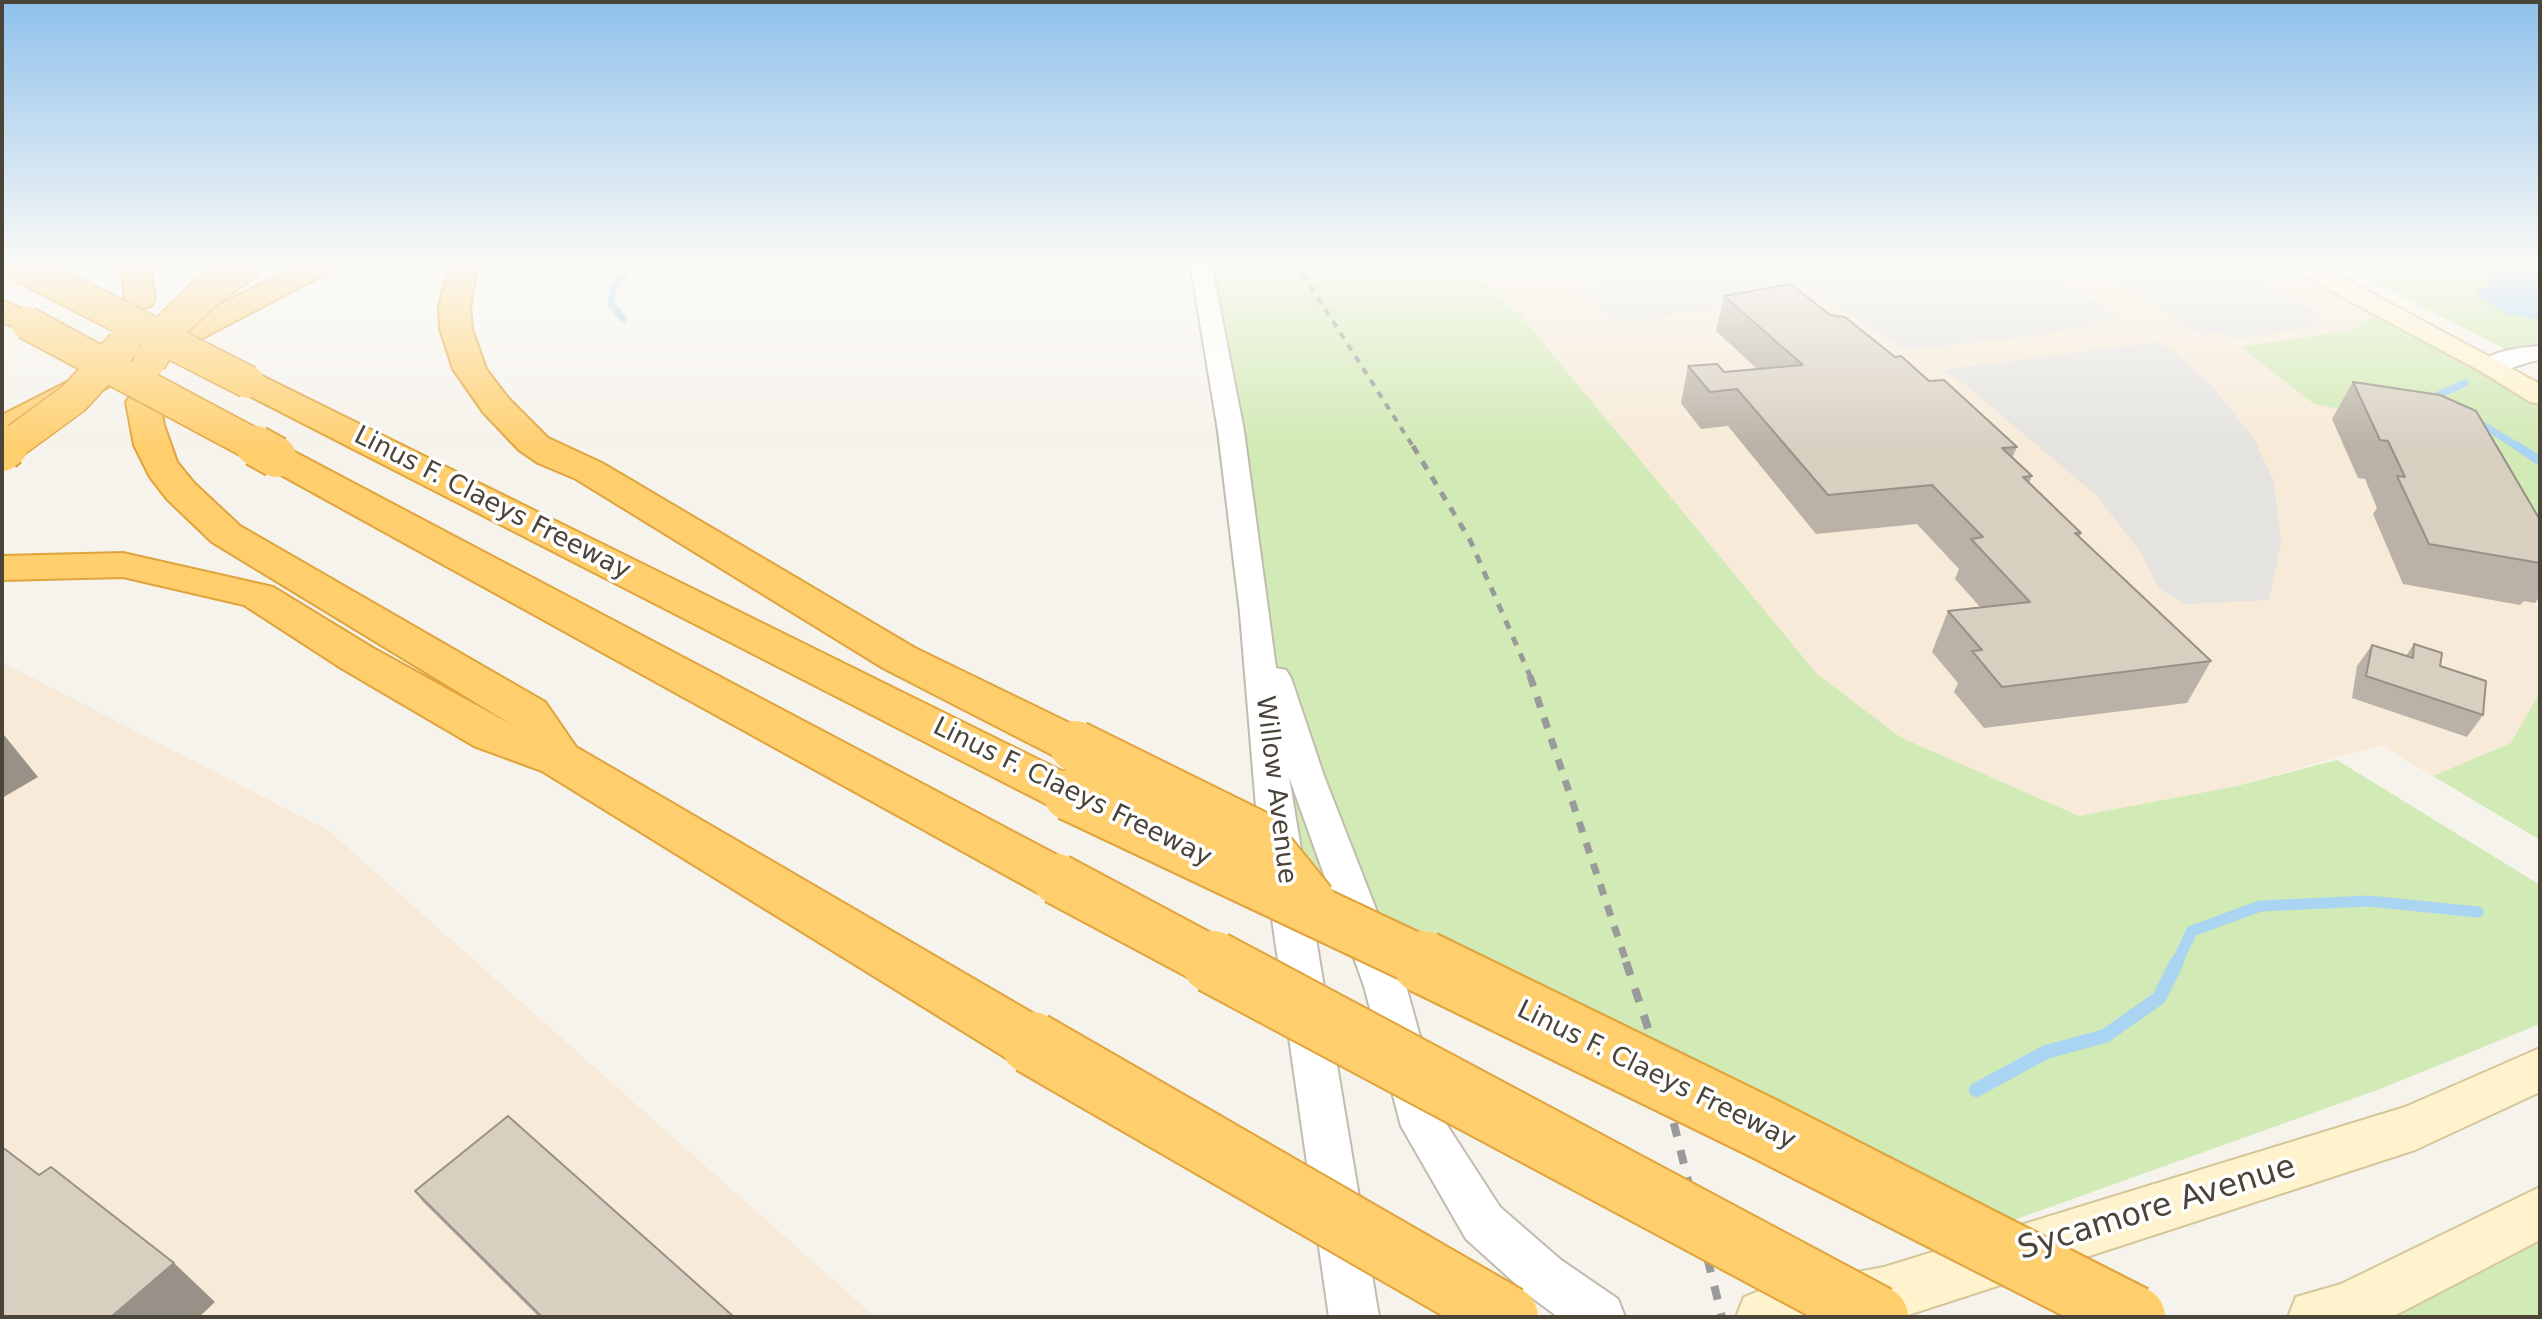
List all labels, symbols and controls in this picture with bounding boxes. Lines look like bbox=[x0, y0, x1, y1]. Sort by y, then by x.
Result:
street label: Linus F. Claeys Freeway bbox=[349, 421, 635, 587]
street label: Willow Avenue bbox=[1248, 694, 1302, 886]
street label: Linus F. Claeys Freeway bbox=[928, 712, 1216, 874]
street label: Linus F. Claeys Freeway bbox=[1512, 995, 1800, 1157]
street label: Sycamore Avenue bbox=[2013, 1148, 2301, 1270]

